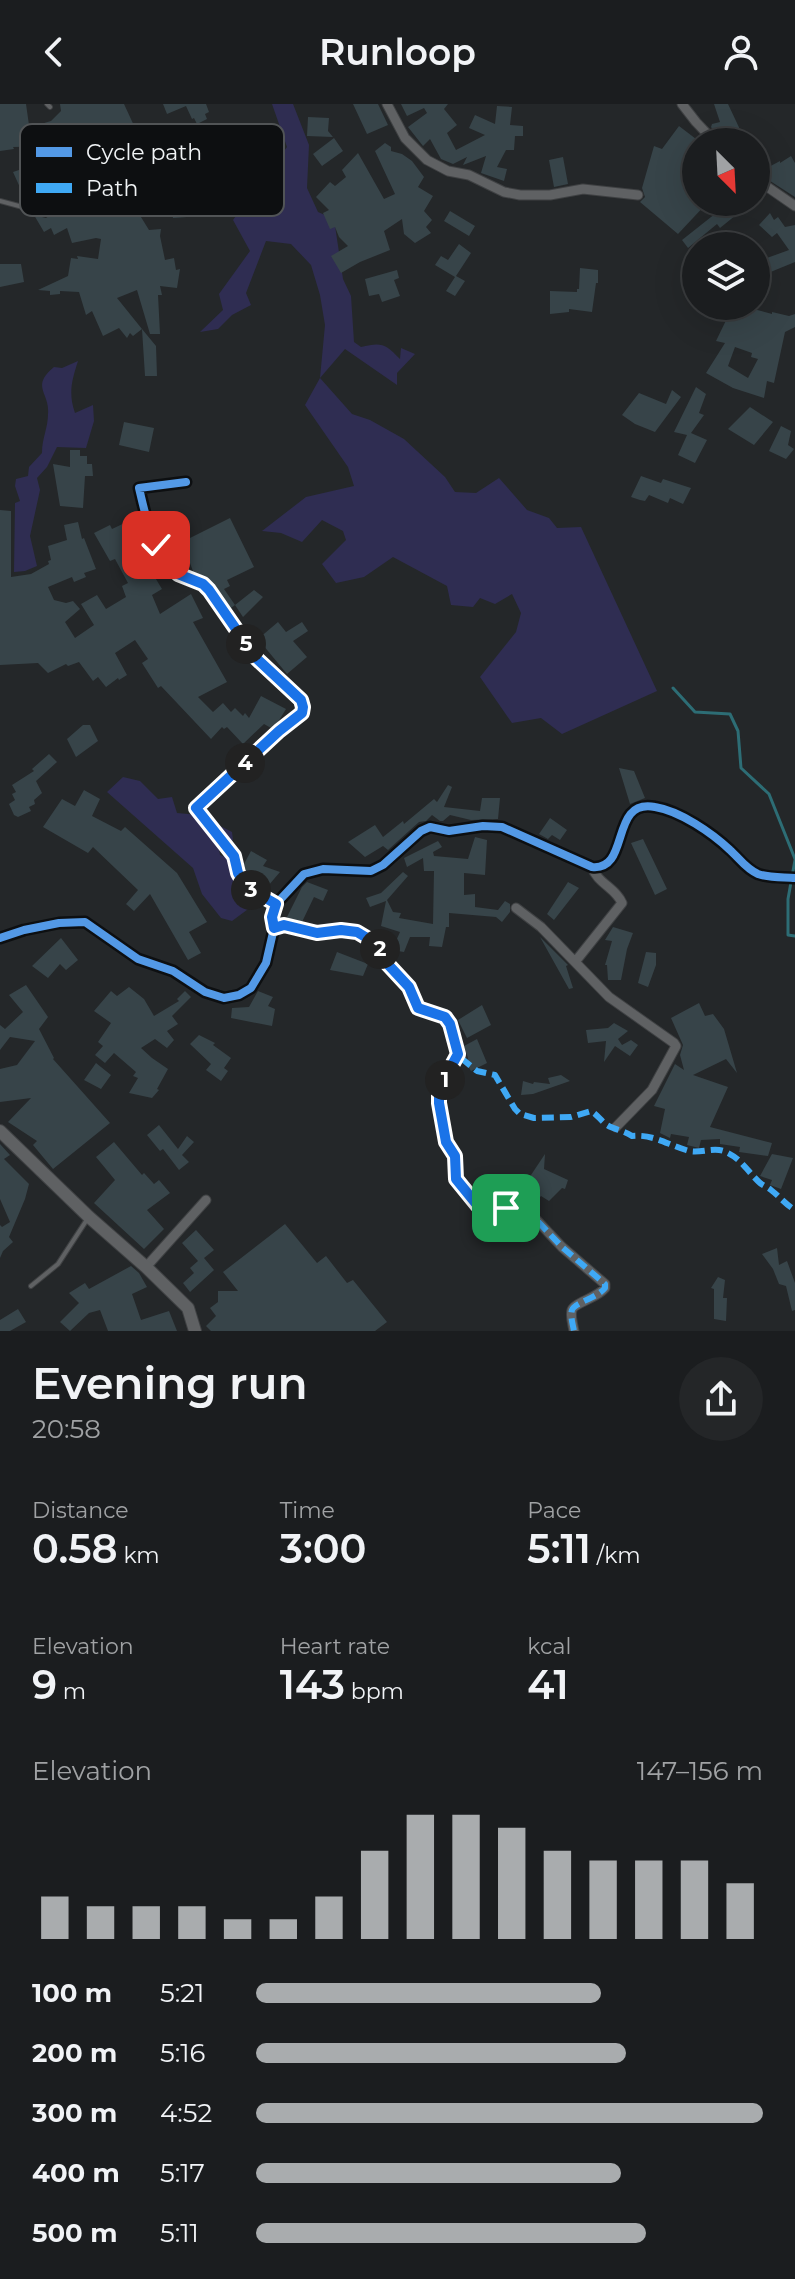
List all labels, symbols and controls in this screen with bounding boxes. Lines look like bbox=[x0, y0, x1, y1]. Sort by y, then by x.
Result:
icon: back bbox=[32, 30, 76, 74]
text: Runloop bbox=[319, 30, 476, 74]
icon: person bbox=[719, 30, 763, 74]
legend bbox=[20, 124, 284, 216]
north arrow bbox=[682, 128, 770, 216]
map controls bbox=[682, 128, 770, 320]
text: Cycle path bbox=[86, 139, 202, 166]
text: Path bbox=[86, 175, 138, 202]
button: layers bbox=[682, 232, 770, 320]
pin bbox=[122, 511, 190, 579]
icon: check bbox=[134, 523, 178, 567]
pin: 5 bbox=[226, 624, 266, 664]
text: 5 bbox=[239, 630, 253, 657]
pin: 4 bbox=[225, 743, 265, 783]
text: 4 bbox=[237, 749, 253, 776]
pin: 3 bbox=[231, 870, 271, 910]
text: 3 bbox=[244, 876, 258, 903]
pin: 2 bbox=[360, 929, 400, 969]
text: 2 bbox=[374, 935, 386, 962]
pin: 1 bbox=[425, 1060, 465, 1100]
text: 1 bbox=[441, 1066, 449, 1093]
pin bbox=[472, 1174, 540, 1242]
icon: arrive bbox=[484, 1186, 528, 1230]
text: Evening run bbox=[32, 1356, 308, 1410]
button: share bbox=[679, 1357, 763, 1441]
text: 20:58 bbox=[32, 1413, 101, 1445]
text: Distance bbox=[32, 1497, 129, 1524]
text: Time bbox=[280, 1497, 335, 1524]
text: Pace bbox=[527, 1497, 581, 1524]
text: 0.58 bbox=[32, 1524, 118, 1573]
text: 3:00 bbox=[280, 1524, 367, 1573]
text: 5:11 bbox=[527, 1524, 591, 1573]
text: km bbox=[118, 1542, 160, 1569]
text: /km bbox=[591, 1542, 641, 1569]
text: Elevation bbox=[32, 1633, 134, 1660]
text: Heart rate bbox=[280, 1633, 390, 1660]
text: kcal bbox=[527, 1633, 571, 1660]
text: 9 bbox=[32, 1660, 57, 1709]
text: 143 bbox=[280, 1660, 345, 1709]
text: 41 bbox=[527, 1660, 569, 1709]
text: m bbox=[57, 1678, 86, 1705]
text: bpm bbox=[345, 1678, 404, 1705]
text: Elevation bbox=[32, 1755, 152, 1787]
text: 147–156 m bbox=[637, 1755, 763, 1787]
text: 100 m bbox=[32, 1977, 112, 2009]
text: 5:21 bbox=[160, 1977, 204, 2009]
text: 200 m bbox=[32, 2037, 117, 2069]
text: 5:16 bbox=[160, 2037, 205, 2069]
text: 300 m bbox=[32, 2097, 117, 2129]
text: 4:52 bbox=[160, 2097, 212, 2129]
text: 400 m bbox=[32, 2157, 120, 2189]
text: 5:17 bbox=[160, 2157, 205, 2189]
text: 500 m bbox=[32, 2217, 117, 2249]
text: 5:11 bbox=[160, 2217, 199, 2249]

